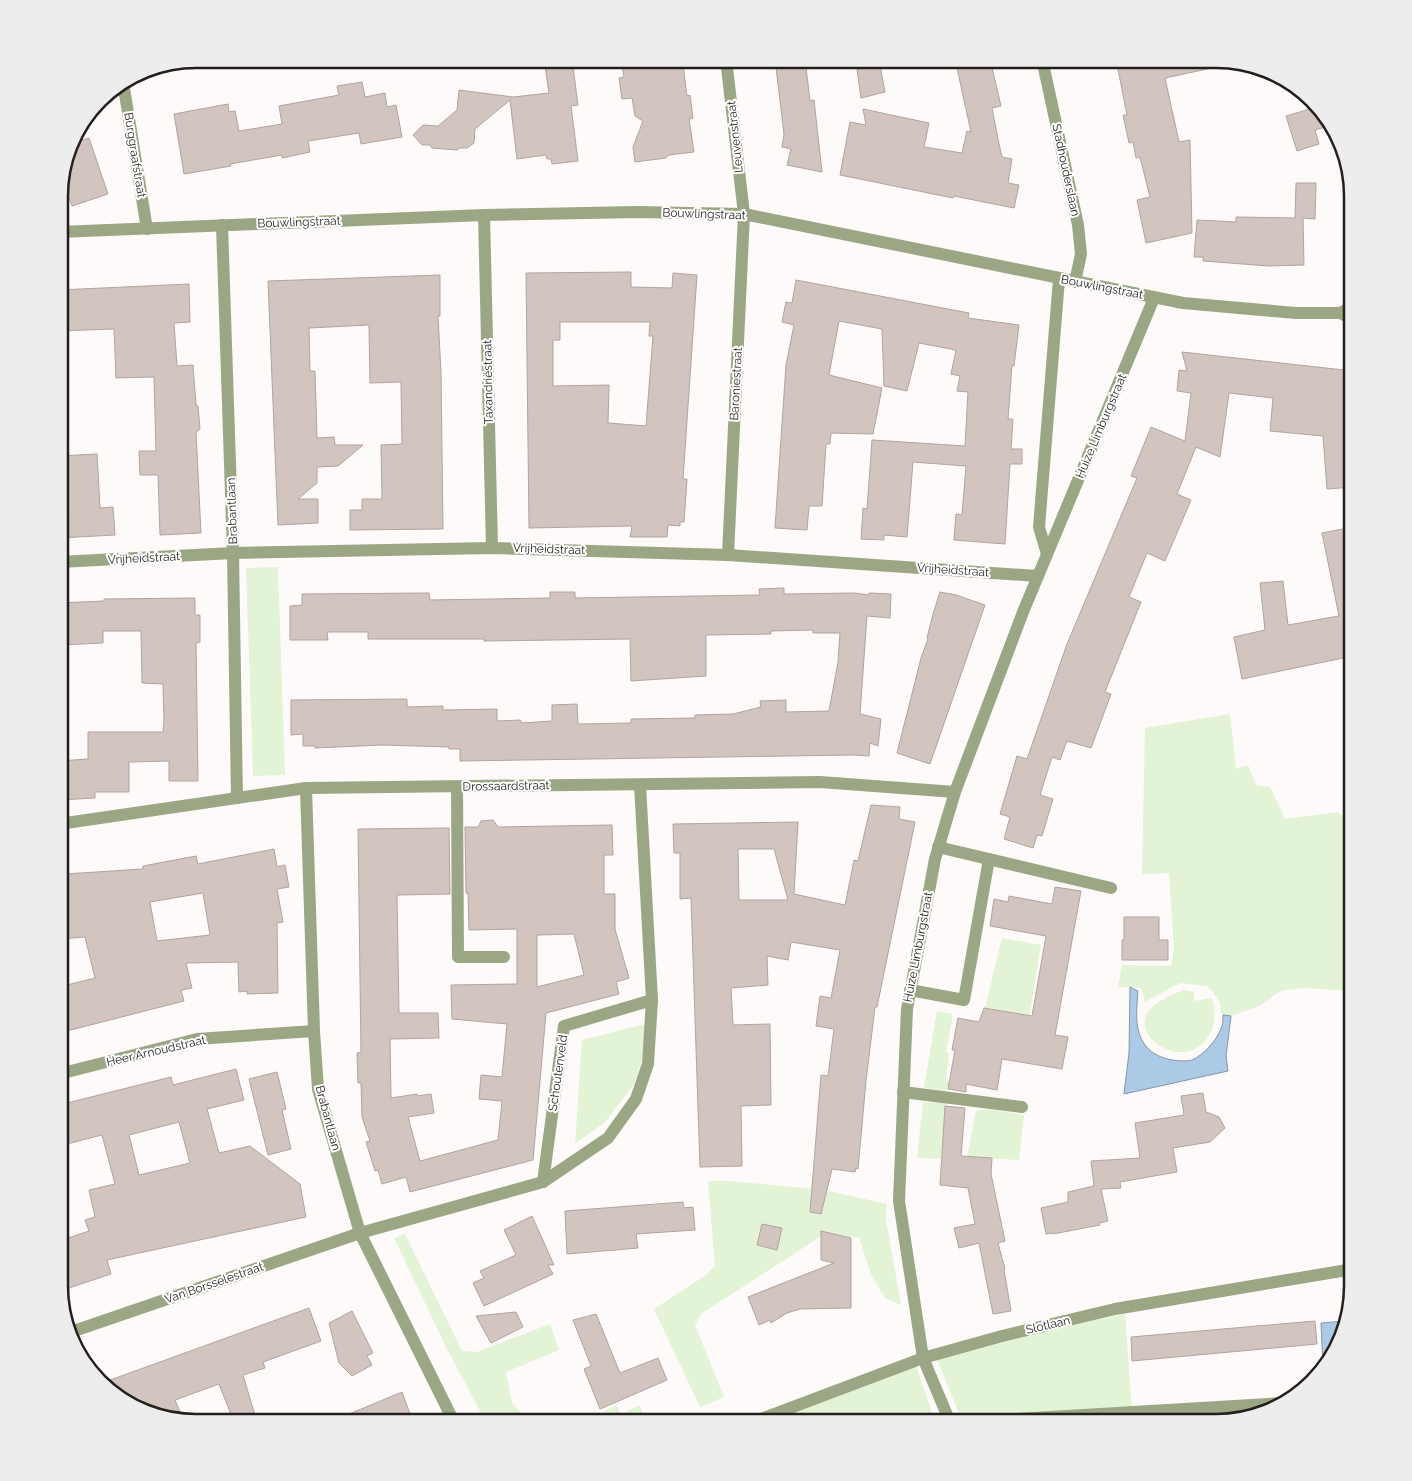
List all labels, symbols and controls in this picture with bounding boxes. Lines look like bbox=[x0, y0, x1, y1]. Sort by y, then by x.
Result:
street label: Leuvenstraat bbox=[724, 100, 746, 174]
street label: Burggraafstraat bbox=[121, 111, 149, 199]
street label: Stadhouderslaan bbox=[1049, 122, 1083, 218]
street label: Bouwlingstraat bbox=[662, 206, 746, 222]
street label: Bouwlingstraat bbox=[257, 214, 341, 230]
street label: Bouwlingstraat bbox=[1060, 272, 1144, 302]
street label: Taxandriëstraat bbox=[480, 340, 496, 424]
street label: Baroniestraat bbox=[727, 347, 745, 421]
street label: Huize Limburgstraat bbox=[1073, 372, 1129, 480]
street label: Brabantlaan bbox=[224, 477, 240, 545]
street label: Vrijheidstraat bbox=[513, 541, 585, 557]
street label: Vrijheidstraat bbox=[108, 549, 180, 567]
street label: Vrijheidstraat bbox=[916, 560, 990, 580]
street label: Drossaardstraat bbox=[462, 778, 550, 794]
street label: Huize Limburgstraat bbox=[900, 891, 936, 1003]
street label: Heer Arnoudstraat bbox=[105, 1033, 207, 1069]
street label: Schoutenveld bbox=[546, 1034, 570, 1112]
street label: Brabantlaan bbox=[313, 1084, 343, 1152]
street label: Van Borsselestraat bbox=[163, 1260, 265, 1306]
street label: Slotlaan bbox=[1025, 1313, 1071, 1337]

